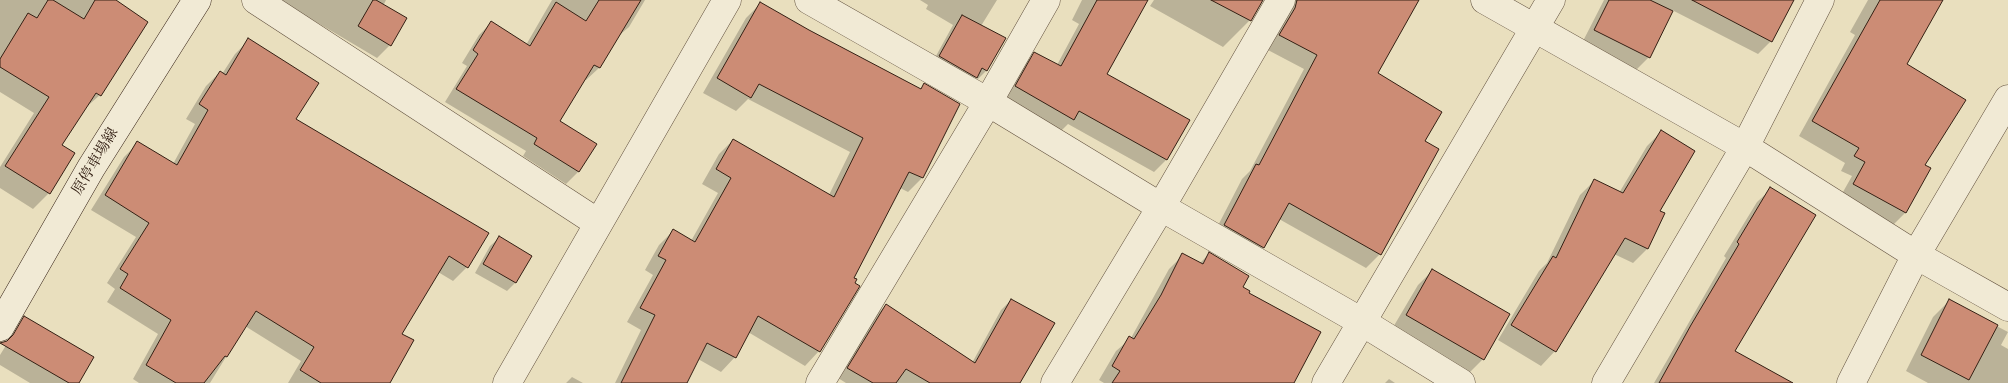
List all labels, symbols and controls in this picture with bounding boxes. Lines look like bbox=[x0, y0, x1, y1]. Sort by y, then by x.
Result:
street label: 原停車場線 bbox=[69, 125, 123, 199]

